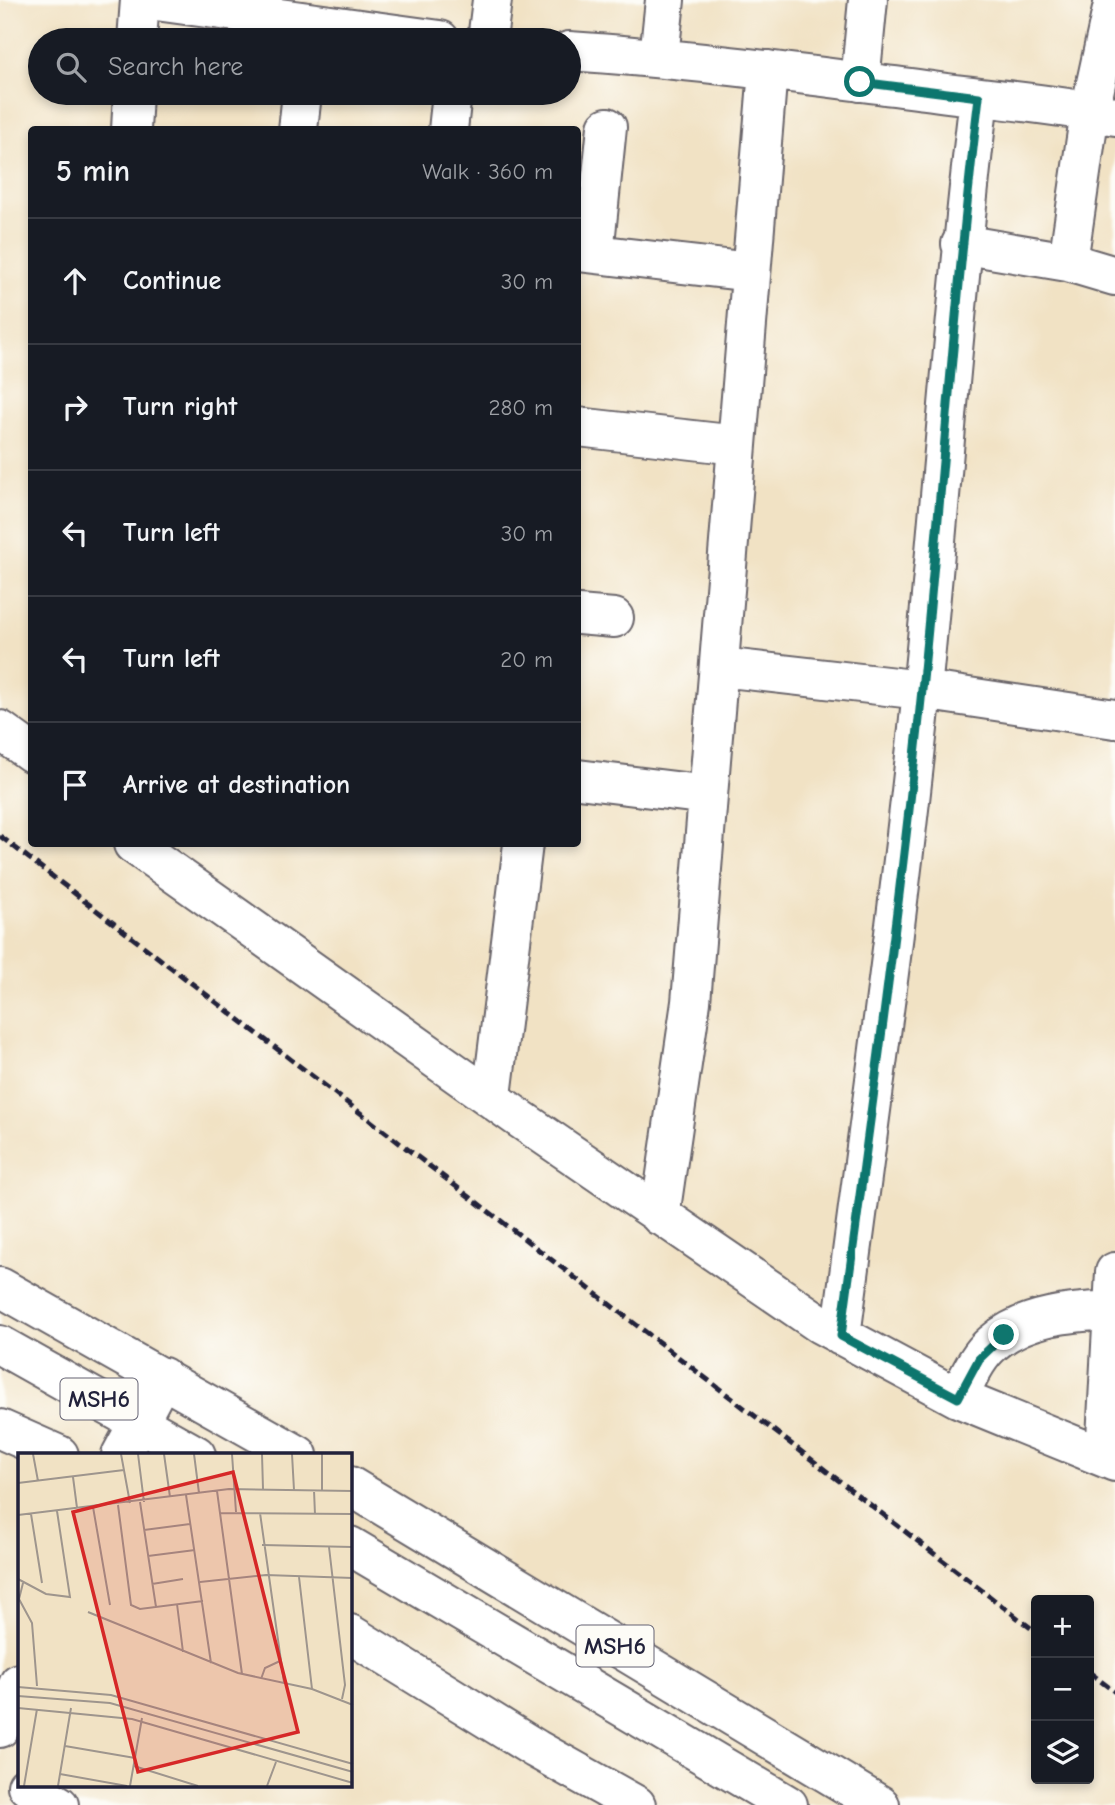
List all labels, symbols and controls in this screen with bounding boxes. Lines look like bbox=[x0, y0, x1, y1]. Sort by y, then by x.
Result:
search box bbox=[28, 28, 581, 105]
icon: search bbox=[52, 48, 90, 86]
text: Search here bbox=[108, 52, 243, 82]
route start bbox=[844, 66, 875, 97]
text: 5 min bbox=[56, 154, 130, 189]
text: Walk · 360 m bbox=[422, 158, 553, 185]
icon: ahead bbox=[56, 262, 94, 300]
text: Continue bbox=[123, 266, 221, 296]
text: 30 m bbox=[501, 268, 553, 295]
icon: right bbox=[56, 388, 94, 426]
text: Turn right bbox=[123, 392, 237, 422]
text: 280 m bbox=[488, 394, 553, 421]
icon: left bbox=[56, 514, 94, 552]
text: Turn left bbox=[123, 518, 220, 548]
text: 30 m bbox=[501, 520, 553, 547]
icon: left bbox=[56, 640, 94, 678]
text: Turn left bbox=[123, 644, 220, 674]
text: 20 m bbox=[500, 646, 553, 673]
icon: arrive bbox=[56, 766, 94, 804]
text: Arrive at destination bbox=[123, 770, 350, 800]
route end bbox=[988, 1319, 1019, 1350]
road number: MSH6 bbox=[60, 1378, 138, 1420]
inset map bbox=[18, 1453, 352, 1787]
map controls bbox=[1031, 1595, 1094, 1784]
button: + bbox=[1031, 1595, 1094, 1658]
road number: MSH6 bbox=[576, 1626, 654, 1666]
button: − bbox=[1031, 1658, 1094, 1721]
button: layers bbox=[1031, 1721, 1094, 1784]

